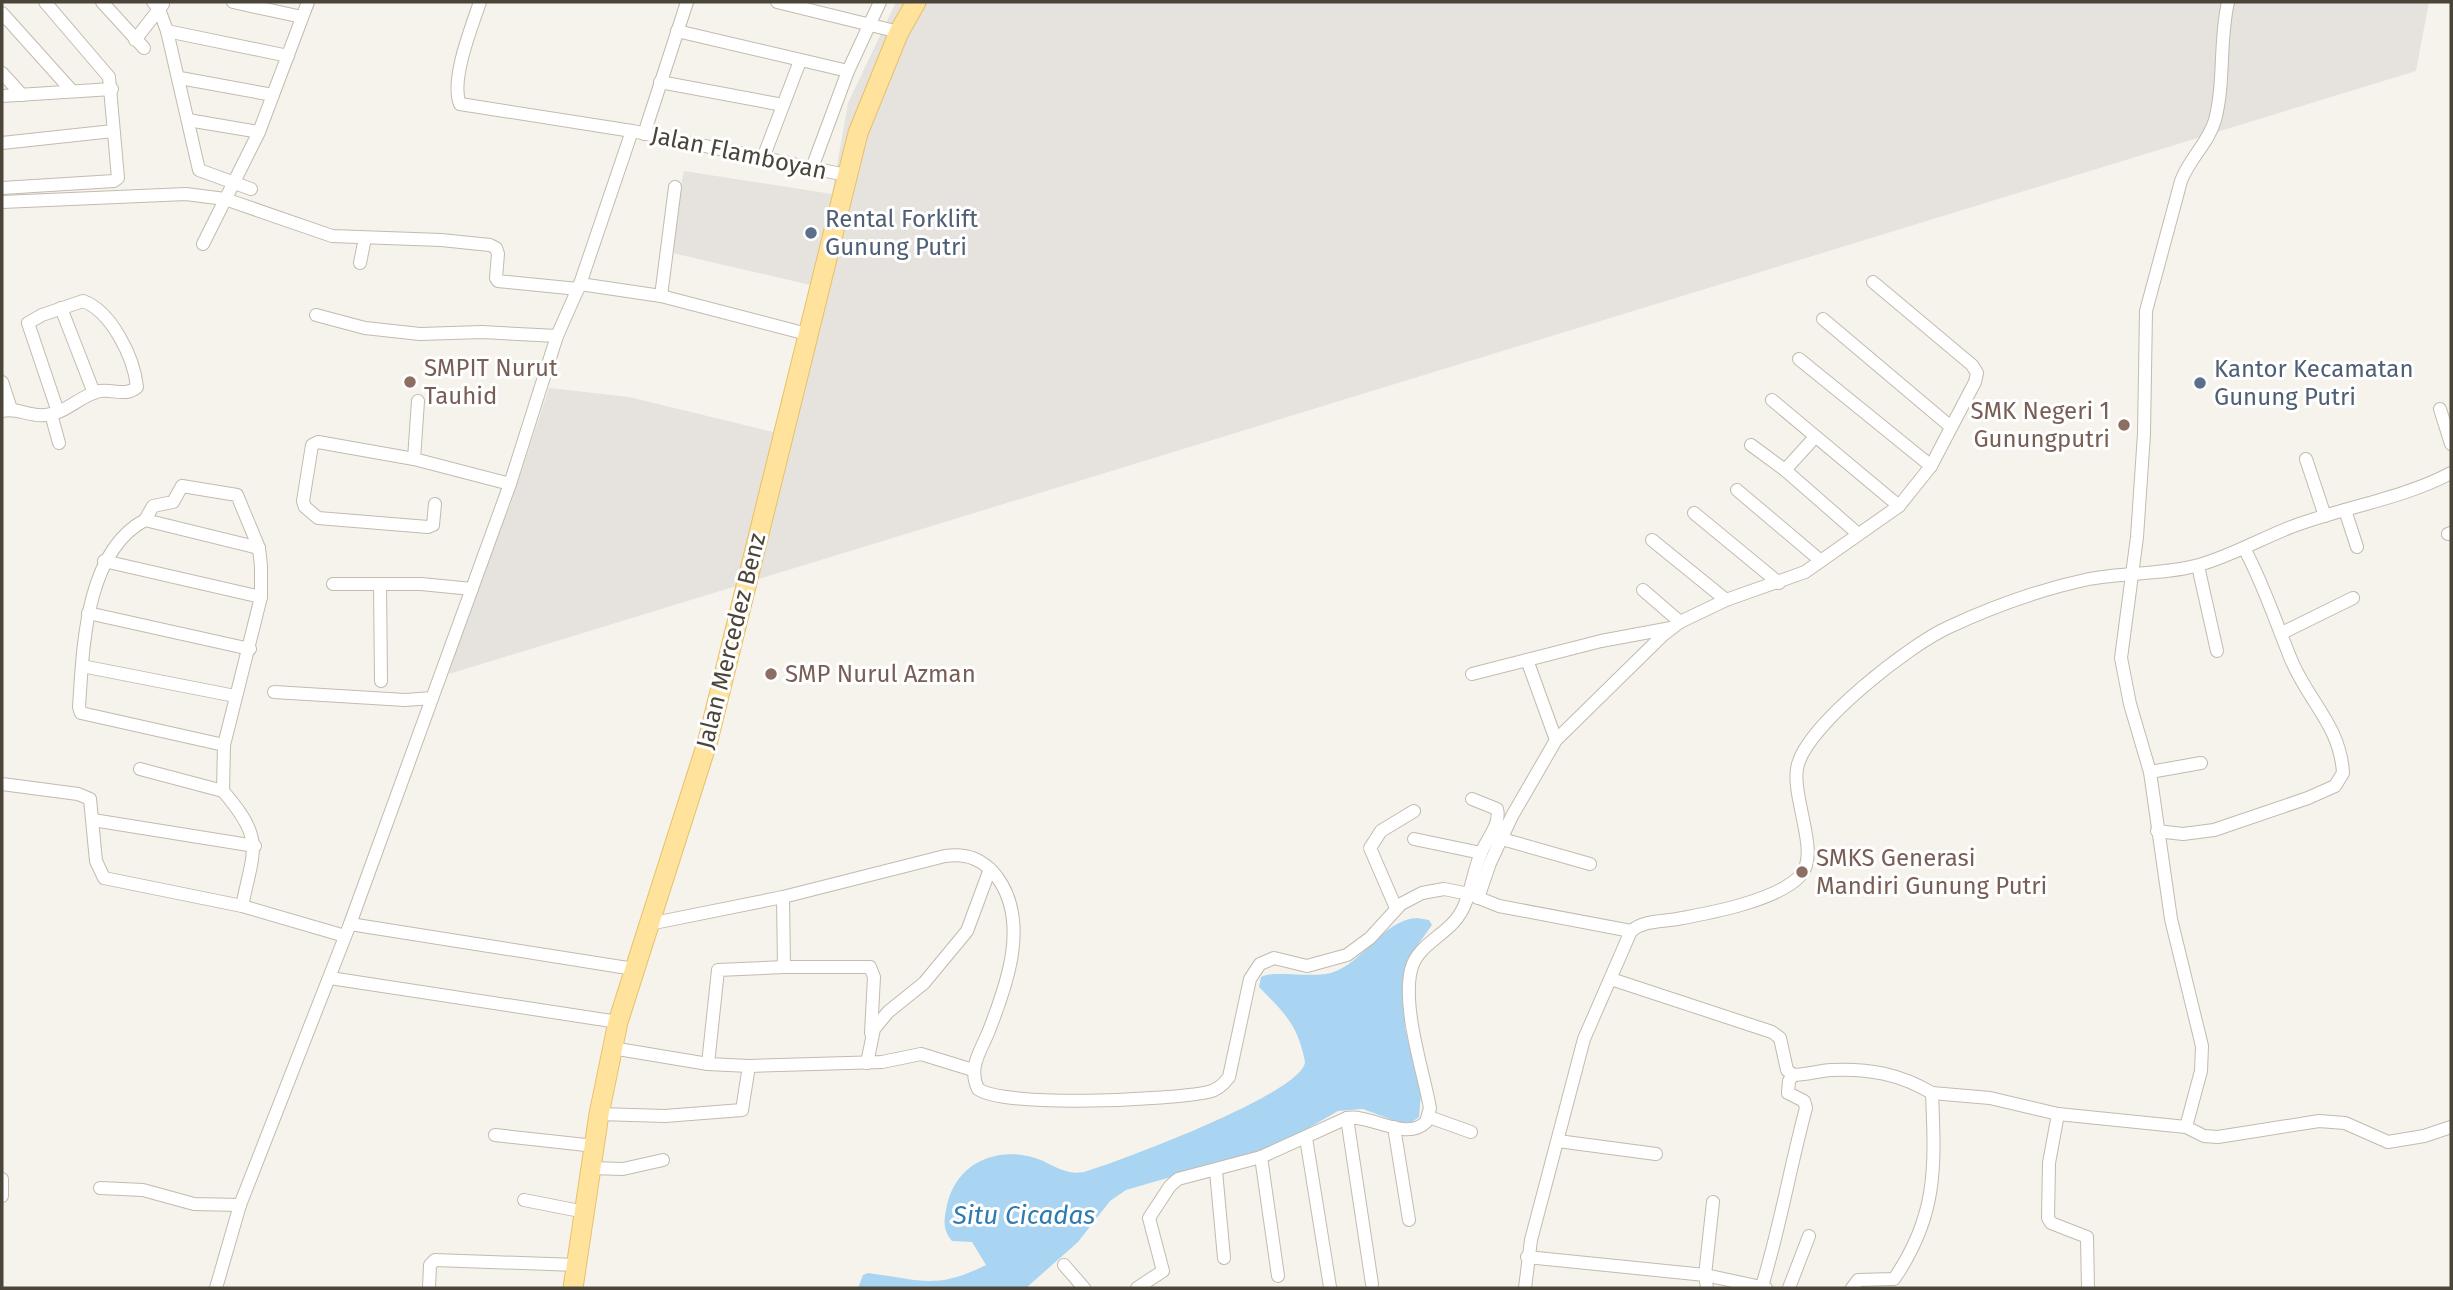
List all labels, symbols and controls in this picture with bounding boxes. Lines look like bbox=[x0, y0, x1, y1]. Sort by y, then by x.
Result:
street label: Jalan Flamboyan bbox=[648, 121, 830, 185]
place label: Rental Forklift Gunung Putri bbox=[825, 205, 978, 261]
marker: Rental Forklift Gunung Putri bbox=[803, 225, 819, 241]
place label: SMPIT Nurut Tauhid bbox=[424, 354, 558, 410]
place label: Kantor Kecamatan Gunung Putri bbox=[2214, 355, 2413, 411]
marker: SMPIT Nurut Tauhid bbox=[402, 374, 418, 390]
marker: Kantor Kecamatan Gunung Putri bbox=[2192, 375, 2208, 391]
place label: SMK Negeri 1 Gunungputri bbox=[1971, 397, 2110, 453]
marker: SMK Negeri 1 Gunungputri bbox=[2116, 417, 2132, 433]
street label: Jalan Mercedez Benz bbox=[691, 530, 771, 752]
place label: SMP Nurul Azman bbox=[785, 660, 976, 688]
marker: SMP Nurul Azman bbox=[763, 666, 779, 682]
place label: SMKS Generasi Mandiri Gunung Putri bbox=[1816, 844, 2047, 900]
marker: SMKS Generasi Mandiri Gunung Putri bbox=[1794, 864, 1810, 880]
water label: Situ Cicadas bbox=[952, 1200, 1095, 1231]

